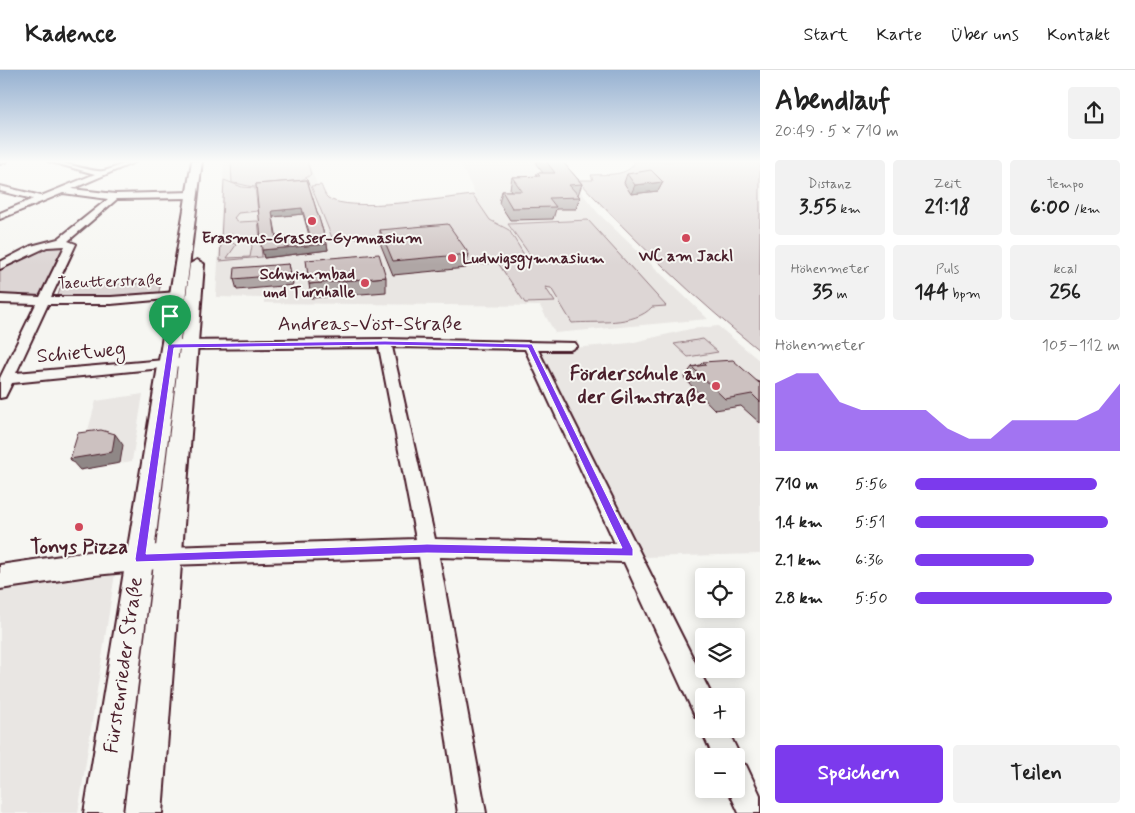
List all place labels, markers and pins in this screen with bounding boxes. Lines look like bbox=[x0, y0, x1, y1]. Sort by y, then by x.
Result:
marker: Erasmus-Grasser-Gymnasium bbox=[306, 215, 318, 227]
place label: Erasmus-Grasser-Gymnasium bbox=[202, 228, 422, 249]
marker: WC am Jackl bbox=[680, 232, 692, 244]
place label: WC am Jackl bbox=[638, 246, 733, 267]
place label: Ludwigsgymnasium bbox=[462, 248, 605, 271]
marker: Ludwigsgymnasium bbox=[446, 252, 458, 264]
place label: Schwimmbad und Turnhalle bbox=[260, 264, 355, 303]
marker: Schwimmbad und Turnhalle bbox=[359, 277, 371, 289]
pin bbox=[149, 295, 191, 346]
place label: Förderschule an der Gilmstraße bbox=[570, 361, 706, 411]
marker: Förderschule an der Gilmstraße bbox=[710, 380, 722, 392]
marker: Tonys Pizza bbox=[73, 521, 85, 533]
place label: Tonys Pizza bbox=[30, 534, 128, 561]

